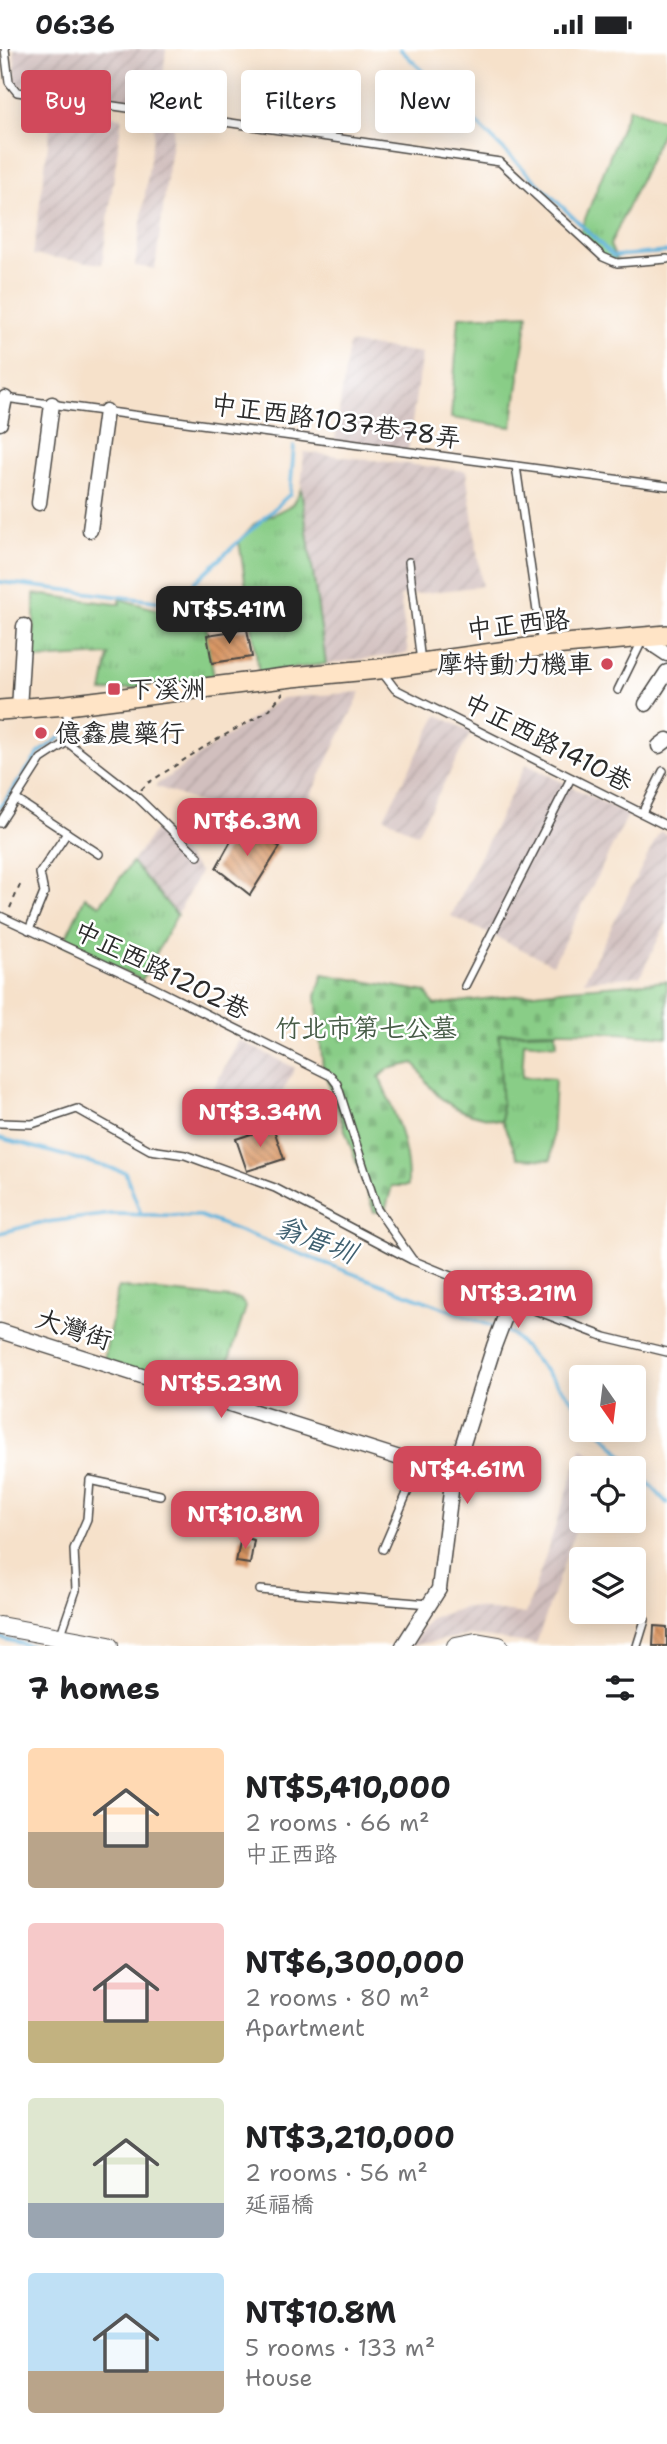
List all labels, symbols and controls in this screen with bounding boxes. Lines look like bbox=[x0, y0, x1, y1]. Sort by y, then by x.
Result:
text: 06:36 bbox=[35, 7, 115, 42]
chip: Buy bbox=[21, 70, 111, 133]
chip: Rent bbox=[125, 70, 227, 133]
chip: Filters bbox=[241, 70, 361, 133]
chip: New bbox=[375, 70, 475, 133]
street label: 中正西路1037巷78弄 bbox=[209, 386, 464, 455]
pin: NT$5.41M bbox=[157, 587, 301, 646]
text: NT$5.41M bbox=[172, 594, 286, 624]
street label: 中正西路 bbox=[464, 601, 571, 646]
place label: 摩特動力機車 bbox=[437, 646, 593, 681]
marker: 摩特動力機車 bbox=[599, 656, 615, 672]
place label: 下溪洲 bbox=[128, 671, 206, 706]
marker: 下溪洲 bbox=[106, 681, 122, 697]
street label: 中正西路1410巷 bbox=[458, 684, 639, 799]
place label: 億鑫農藥行 bbox=[55, 715, 185, 750]
marker: 億鑫農藥行 bbox=[33, 725, 49, 741]
pin: NT$6.3M bbox=[182, 799, 312, 858]
text: NT$6.3M bbox=[193, 806, 301, 836]
street label: 中正西路1202巷 bbox=[68, 912, 256, 1027]
park label: 竹北市第七公墓 bbox=[275, 1010, 457, 1045]
pin: NT$3.34M bbox=[188, 1089, 332, 1149]
text: NT$3.34M bbox=[198, 1097, 322, 1127]
water label: 翁厝圳 bbox=[270, 1206, 365, 1273]
pin: NT$3.21M bbox=[446, 1271, 590, 1330]
text: NT$3.21M bbox=[459, 1278, 577, 1308]
street label: 大灣街 bbox=[32, 1300, 117, 1357]
pin: NT$5.23M bbox=[149, 1361, 293, 1420]
north arrow bbox=[569, 1365, 646, 1442]
map controls bbox=[569, 1365, 646, 1624]
text: NT$5.23M bbox=[160, 1368, 282, 1398]
pin: NT$4.61M bbox=[395, 1447, 539, 1506]
text: NT$4.61M bbox=[409, 1454, 525, 1484]
button: locate bbox=[569, 1456, 646, 1533]
pin: NT$10.8M bbox=[173, 1491, 317, 1551]
text: NT$10.8M bbox=[187, 1499, 303, 1529]
button: layers bbox=[569, 1547, 646, 1624]
text: 7 homes bbox=[28, 1668, 160, 1709]
icon: filters bbox=[601, 1669, 639, 1707]
text: NT$5,410,000 bbox=[245, 1767, 451, 1808]
icon: home bbox=[84, 1776, 168, 1860]
text: 2 rooms · 66 m² bbox=[245, 1808, 430, 1838]
text: 中正西路 bbox=[245, 1839, 337, 1869]
text: NT$6,300,000 bbox=[245, 1942, 465, 1983]
icon: home bbox=[84, 1951, 168, 2035]
text: 2 rooms · 80 m² bbox=[245, 1983, 430, 2013]
text: Apartment bbox=[245, 2013, 365, 2043]
text: NT$3,210,000 bbox=[245, 2117, 455, 2158]
icon: home bbox=[84, 2126, 168, 2210]
text: 2 rooms · 56 m² bbox=[245, 2158, 428, 2188]
text: 延福橋 bbox=[245, 2189, 314, 2219]
text: NT$10.8M bbox=[245, 2292, 396, 2333]
icon: home bbox=[84, 2301, 168, 2385]
text: 5 rooms · 133 m² bbox=[245, 2333, 435, 2363]
text: House bbox=[245, 2363, 313, 2393]

